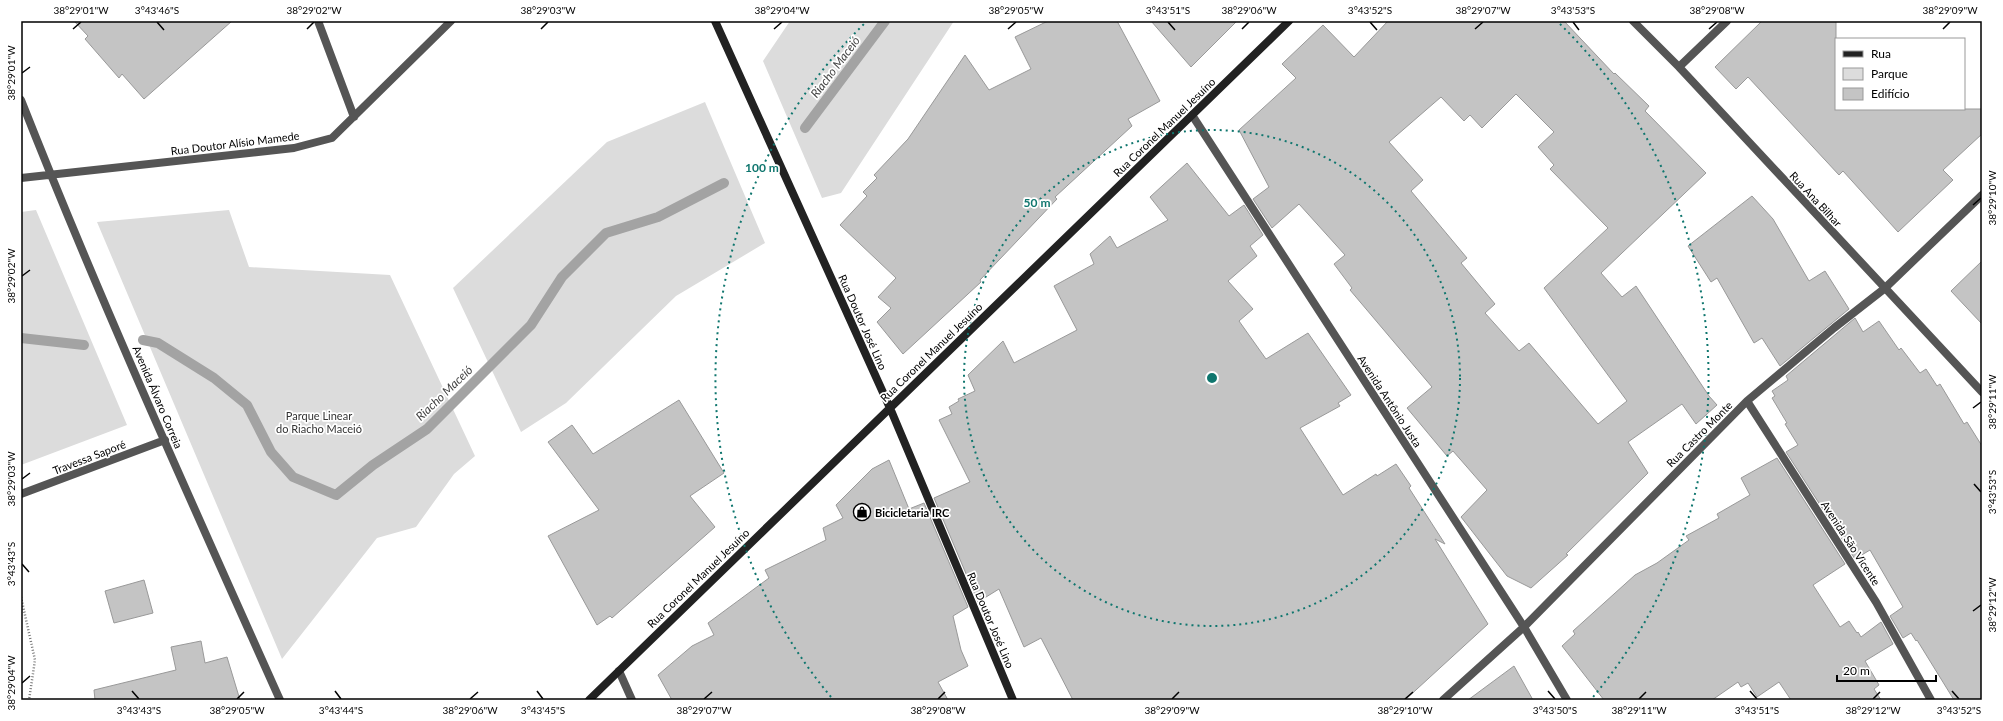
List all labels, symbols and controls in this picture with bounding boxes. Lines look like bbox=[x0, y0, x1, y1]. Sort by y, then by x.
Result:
text: 38°29'01"W bbox=[53, 4, 109, 16]
text: 3°43'46"S bbox=[135, 4, 179, 16]
text: 38°29'02"W bbox=[286, 4, 342, 16]
text: 38°29'03"W bbox=[520, 4, 576, 16]
text: 38°29'04"W bbox=[754, 4, 810, 16]
text: 38°29'05"W bbox=[988, 4, 1044, 16]
text: 3°43'51"S bbox=[1146, 4, 1190, 16]
text: 38°29'06"W bbox=[1221, 4, 1277, 16]
text: 3°43'52"S bbox=[1348, 4, 1392, 16]
text: 38°29'07"W bbox=[1455, 4, 1511, 16]
text: 3°43'53"S bbox=[1551, 4, 1595, 16]
text: 38°29'08"W bbox=[1689, 4, 1745, 16]
text: 38°29'09"W bbox=[1922, 4, 1978, 16]
water label: Riacho Maceió bbox=[807, 33, 863, 101]
legend bbox=[1835, 38, 1965, 110]
text: 38°29'01"W bbox=[5, 45, 17, 101]
text: Rua bbox=[1871, 46, 1891, 61]
text: Parque bbox=[1871, 66, 1908, 81]
street label: Rua Coronel Manuel Jesuíno bbox=[1110, 75, 1218, 179]
text: Edifício bbox=[1871, 86, 1910, 101]
street label: Rua Doutor Alísio Mamede bbox=[170, 129, 300, 157]
text: 100 m bbox=[745, 160, 779, 175]
street label: Rua Ana Bilhar bbox=[1787, 169, 1845, 229]
text: 38°29'10"W bbox=[1986, 170, 1998, 226]
text: 50 m bbox=[1024, 195, 1050, 210]
text: 38°29'02"W bbox=[5, 248, 17, 304]
street label: Rua Doutor José Lino bbox=[836, 272, 890, 372]
street label: Rua Coronel Manuel Jesuíno bbox=[877, 300, 985, 404]
street label: Avenida Álvaro Correia bbox=[130, 344, 186, 450]
street label: Avenida Antônio Justa bbox=[1355, 353, 1425, 449]
water label: Riacho Maceió bbox=[413, 362, 475, 424]
centre of rings bbox=[1205, 371, 1219, 385]
text: 38°29'11"W bbox=[1986, 374, 1998, 430]
street label: Rua Castro Monte bbox=[1663, 398, 1735, 470]
park label: Parque Linear do Riacho Maceió bbox=[276, 409, 362, 435]
street label: Travessa Saporé bbox=[51, 437, 127, 477]
text: 38°29'03"W bbox=[5, 451, 17, 507]
text: 3°43'53"S bbox=[1986, 470, 1998, 514]
street label: Avenida São Vicente bbox=[1819, 498, 1883, 588]
shop icon: Bicicletaria IRC bbox=[852, 502, 872, 522]
place label: Bicicletaria IRC bbox=[875, 506, 950, 519]
street label: Rua Coronel Manuel Jesuíno bbox=[644, 526, 752, 630]
text: 3°43'43"S bbox=[5, 542, 17, 586]
street label: Rua Doutor José Lino bbox=[965, 570, 1017, 670]
text: 38°29'12"W bbox=[1986, 577, 1998, 633]
text: 38°29'04"W bbox=[5, 655, 17, 711]
scale bar bbox=[1837, 657, 1936, 683]
text: 20 m bbox=[1843, 663, 1870, 678]
text: 3°43'43"S bbox=[117, 704, 161, 716]
text: 38°29'05"W bbox=[209, 704, 265, 716]
text: 3°43'44"S bbox=[319, 704, 363, 716]
text: 38°29'06"W bbox=[442, 704, 498, 716]
text: 3°43'45"S bbox=[521, 704, 565, 716]
text: 38°29'07"W bbox=[676, 704, 732, 716]
text: 38°29'08"W bbox=[910, 704, 966, 716]
text: 38°29'09"W bbox=[1144, 704, 1200, 716]
text: 38°29'10"W bbox=[1377, 704, 1433, 716]
text: 3°43'50"S bbox=[1533, 704, 1577, 716]
text: 38°29'11"W bbox=[1611, 704, 1667, 716]
text: 3°43'51"S bbox=[1735, 704, 1779, 716]
text: 38°29'12"W bbox=[1845, 704, 1901, 716]
text: 3°43'52"S bbox=[1937, 704, 1981, 716]

